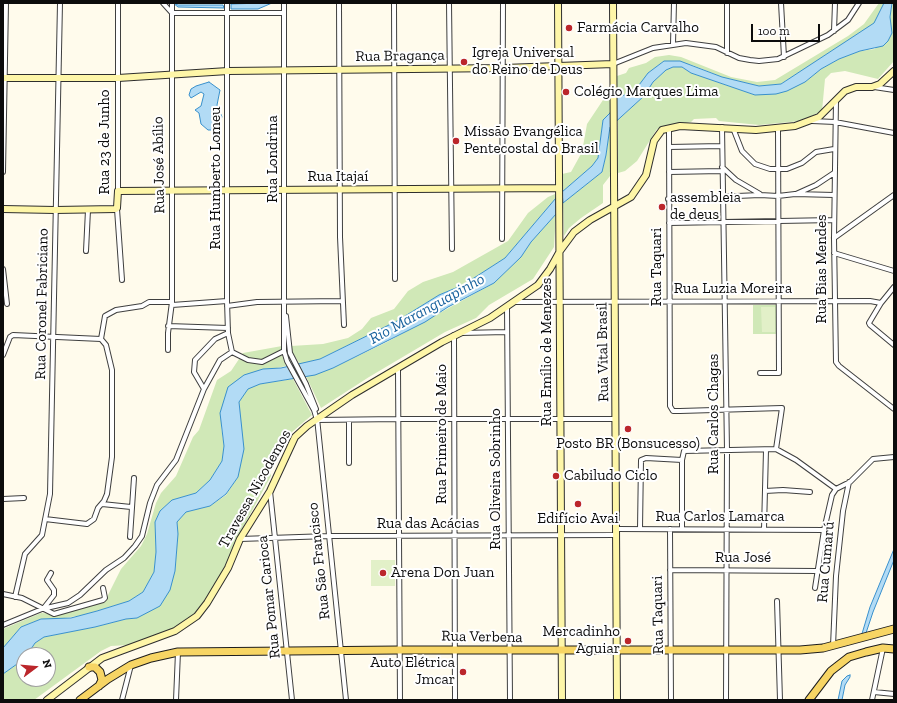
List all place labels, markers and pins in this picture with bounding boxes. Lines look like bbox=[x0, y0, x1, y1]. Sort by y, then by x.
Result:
place label: Farmácia Carvalho bbox=[577, 19, 699, 37]
marker: Farmácia Carvalho bbox=[564, 23, 574, 33]
place label: Igreja Universal do Reino de Deus bbox=[472, 44, 583, 79]
marker: Igreja Universal do Reino de Deus bbox=[459, 57, 469, 67]
place label: Colégio Marques Lima bbox=[574, 83, 719, 101]
marker: Colégio Marques Lima bbox=[561, 87, 571, 97]
place label: Missão Evangélica Pentecostal do Brasil bbox=[464, 123, 599, 158]
marker: Missão Evangélica Pentecostal do Brasil bbox=[451, 136, 461, 146]
place label: assembleia de deus bbox=[670, 189, 741, 224]
marker: assembleia de deus bbox=[657, 202, 667, 212]
marker: Posto BR (Bonsucesso) bbox=[623, 424, 633, 434]
place label: Posto BR (Bonsucesso) bbox=[556, 435, 700, 453]
place label: Cabiludo Ciclo bbox=[564, 467, 657, 485]
marker: Cabiludo Ciclo bbox=[551, 471, 561, 481]
marker: Edifício Avai bbox=[573, 499, 583, 509]
place label: Edifício Avai bbox=[537, 510, 619, 528]
place label: Arena Don Juan bbox=[391, 564, 494, 582]
marker: Arena Don Juan bbox=[378, 568, 388, 578]
place label: Mercadinho Aguiar bbox=[542, 623, 620, 658]
marker: Mercadinho Aguiar bbox=[623, 636, 633, 646]
place label: Auto Elétrica Jmcar bbox=[370, 654, 455, 689]
marker: Auto Elétrica Jmcar bbox=[458, 667, 468, 677]

